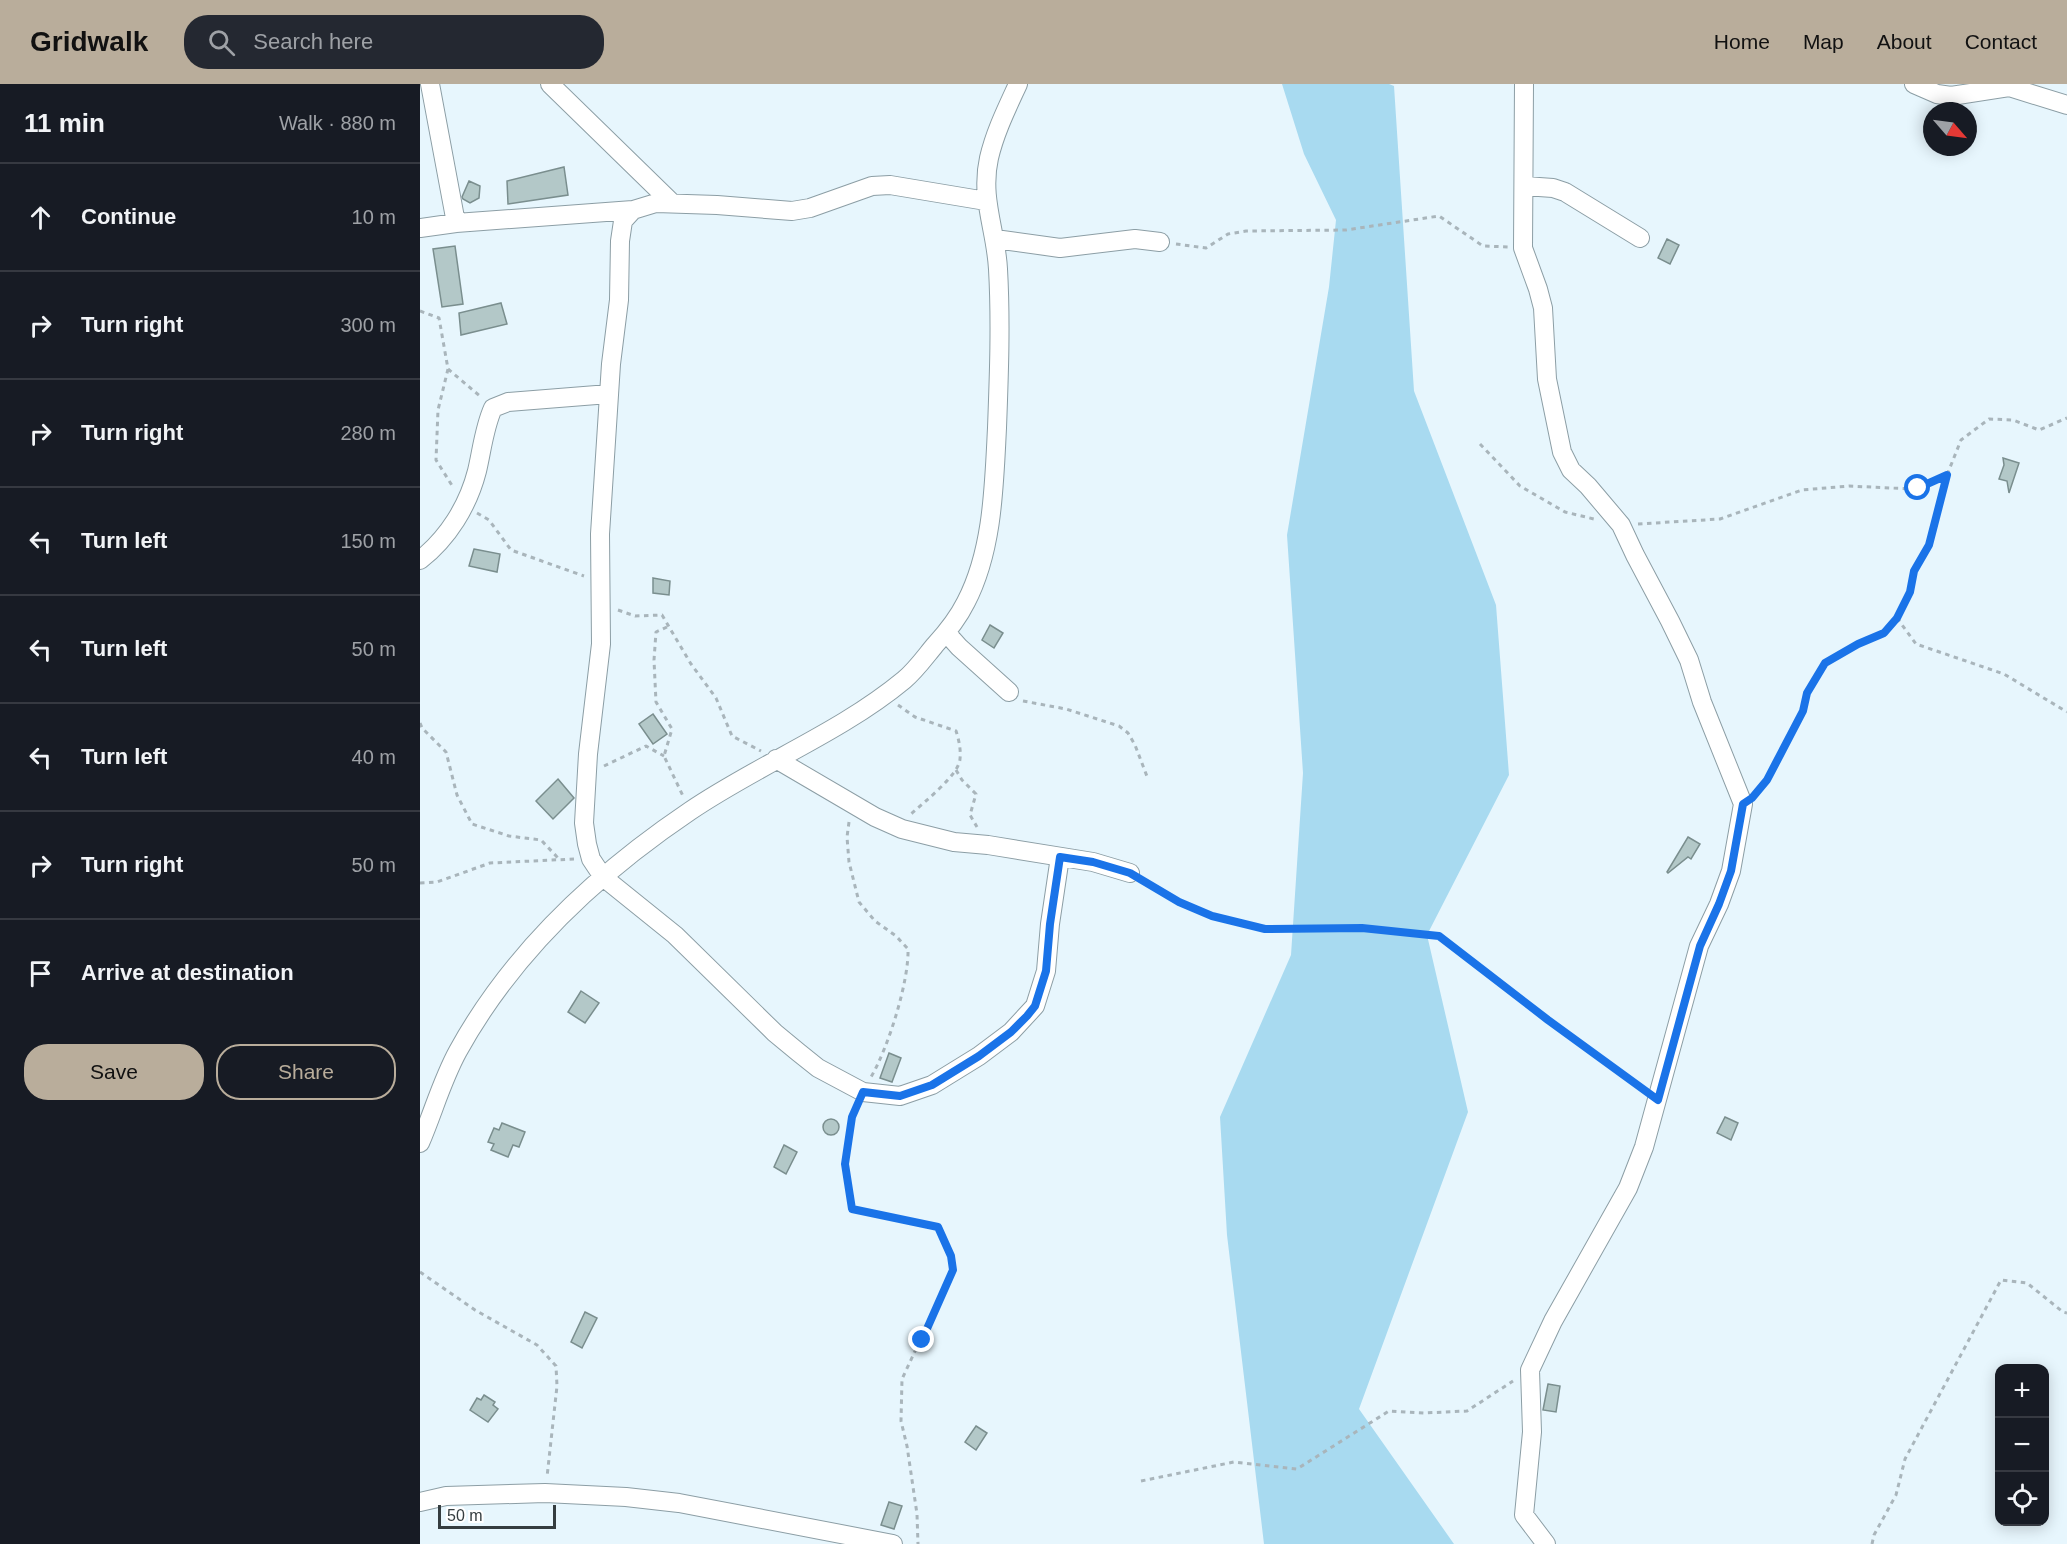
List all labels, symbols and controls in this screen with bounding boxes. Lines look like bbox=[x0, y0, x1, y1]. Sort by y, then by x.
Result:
search box bbox=[184, 15, 604, 69]
text: Gridwalk bbox=[30, 26, 148, 57]
icon: search bbox=[205, 26, 238, 59]
text: Search here bbox=[253, 29, 373, 54]
text: Home bbox=[1714, 30, 1770, 53]
text: Map bbox=[1803, 30, 1844, 53]
text: About bbox=[1877, 30, 1932, 53]
text: Contact bbox=[1965, 30, 2037, 53]
north arrow bbox=[1923, 102, 1977, 156]
text: 11 min bbox=[24, 108, 105, 138]
text: Walk · 880 m bbox=[279, 112, 396, 134]
icon: ahead bbox=[24, 201, 57, 234]
text: Continue bbox=[81, 204, 176, 229]
text: 10 m bbox=[352, 206, 396, 228]
icon: right bbox=[24, 309, 57, 342]
text: Turn right bbox=[81, 312, 183, 337]
text: 300 m bbox=[340, 314, 396, 336]
icon: right bbox=[24, 417, 57, 450]
text: Turn right bbox=[81, 420, 183, 445]
text: 280 m bbox=[340, 422, 396, 444]
route start bbox=[1904, 474, 1930, 500]
icon: left bbox=[24, 525, 57, 558]
text: Turn left bbox=[81, 528, 167, 553]
text: 150 m bbox=[340, 530, 396, 552]
icon: left bbox=[24, 633, 57, 666]
text: Turn left bbox=[81, 636, 167, 661]
text: 50 m bbox=[352, 638, 396, 660]
icon: left bbox=[24, 741, 57, 774]
text: Turn left bbox=[81, 744, 167, 769]
text: 40 m bbox=[352, 746, 396, 768]
icon: right bbox=[24, 849, 57, 882]
text: Turn right bbox=[81, 852, 183, 877]
text: 50 m bbox=[352, 854, 396, 876]
icon: arrive bbox=[24, 957, 57, 990]
text: Arrive at destination bbox=[81, 960, 294, 985]
button: Save bbox=[24, 1044, 204, 1100]
button: Share bbox=[216, 1044, 396, 1100]
route end bbox=[908, 1326, 934, 1352]
map controls bbox=[1995, 1364, 2049, 1526]
button: + bbox=[1995, 1364, 2049, 1418]
button: − bbox=[1995, 1418, 2049, 1472]
button: locate bbox=[1995, 1472, 2049, 1526]
scale bar bbox=[438, 1502, 556, 1530]
text: 50 m bbox=[447, 1507, 483, 1524]

